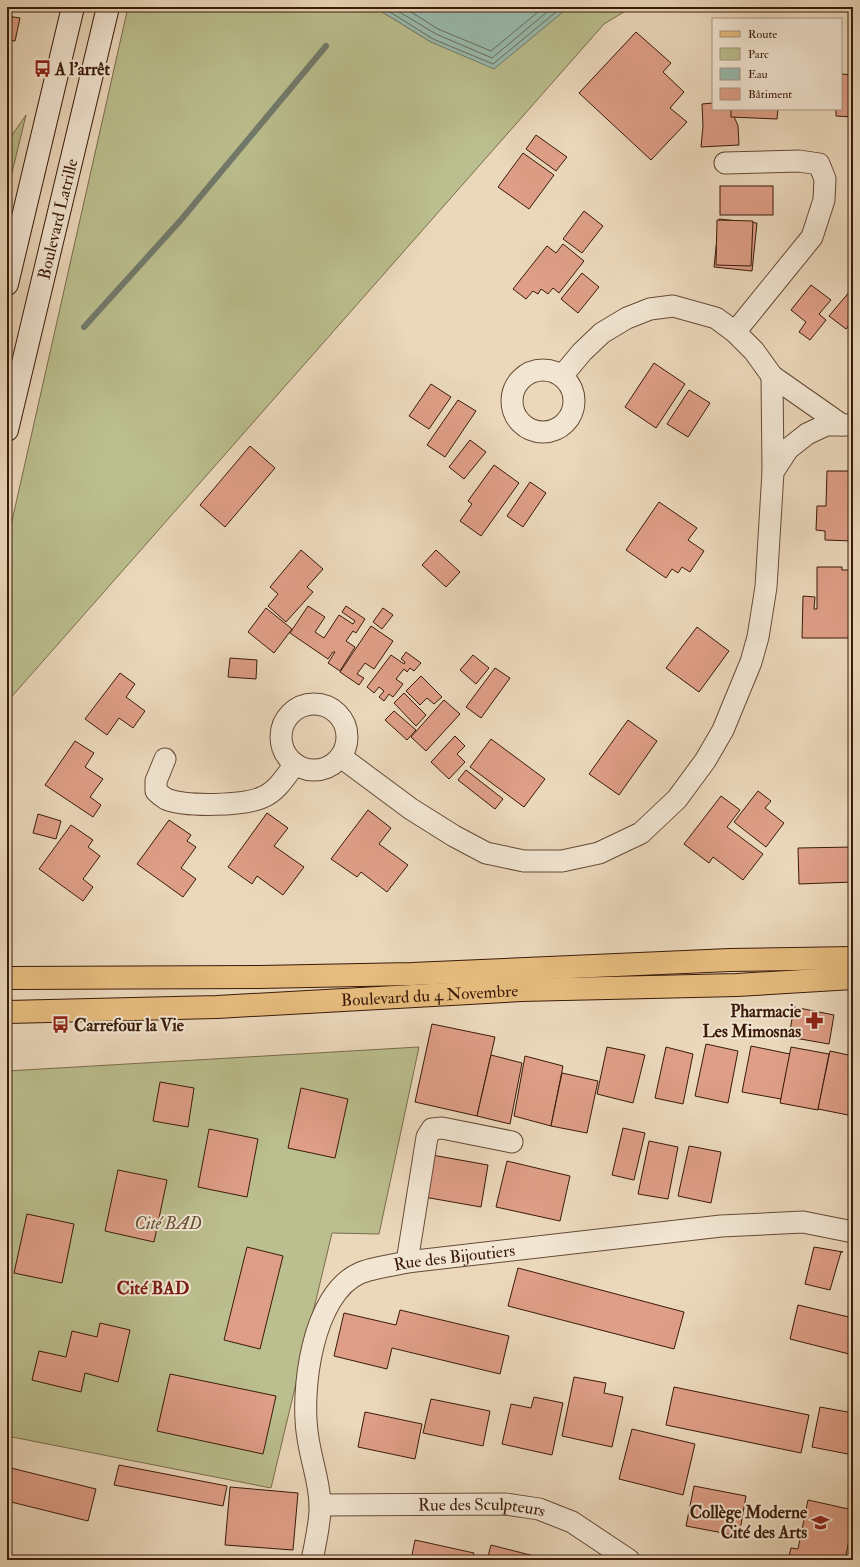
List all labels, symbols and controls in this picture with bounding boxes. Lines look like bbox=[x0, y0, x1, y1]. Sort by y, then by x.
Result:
legend bbox=[712, 18, 842, 110]
text: Route bbox=[748, 27, 777, 42]
text: Parc bbox=[748, 47, 769, 62]
bus stop icon: A l'arrêt bbox=[32, 59, 52, 79]
place label: A l'arrêt bbox=[54, 59, 110, 80]
text: Eau bbox=[748, 67, 768, 82]
text: Bâtiment bbox=[748, 87, 792, 102]
street label: Boulevard Latrille bbox=[33, 156, 82, 281]
street label: Boulevard du 4 Novembre bbox=[340, 980, 519, 1011]
place label: Pharmacie Les Mimosnas bbox=[702, 1001, 802, 1042]
pharmacy icon: Pharmacie Les Mimosnas bbox=[804, 1011, 824, 1031]
bus stop icon: Carrefour la Vie bbox=[51, 1015, 71, 1035]
place label: Carrefour la Vie bbox=[74, 1015, 185, 1036]
park label: Cité BAD bbox=[135, 1213, 202, 1234]
street label: Rue des Bijoutiers bbox=[392, 1239, 516, 1275]
district label: Cité BAD bbox=[117, 1277, 190, 1300]
street label: Rue des Sculpteurs bbox=[418, 1493, 549, 1521]
place label: Collège Moderne Cité des Arts bbox=[690, 1502, 808, 1543]
school or university icon: Collège Moderne Cité des Arts bbox=[810, 1512, 830, 1532]

